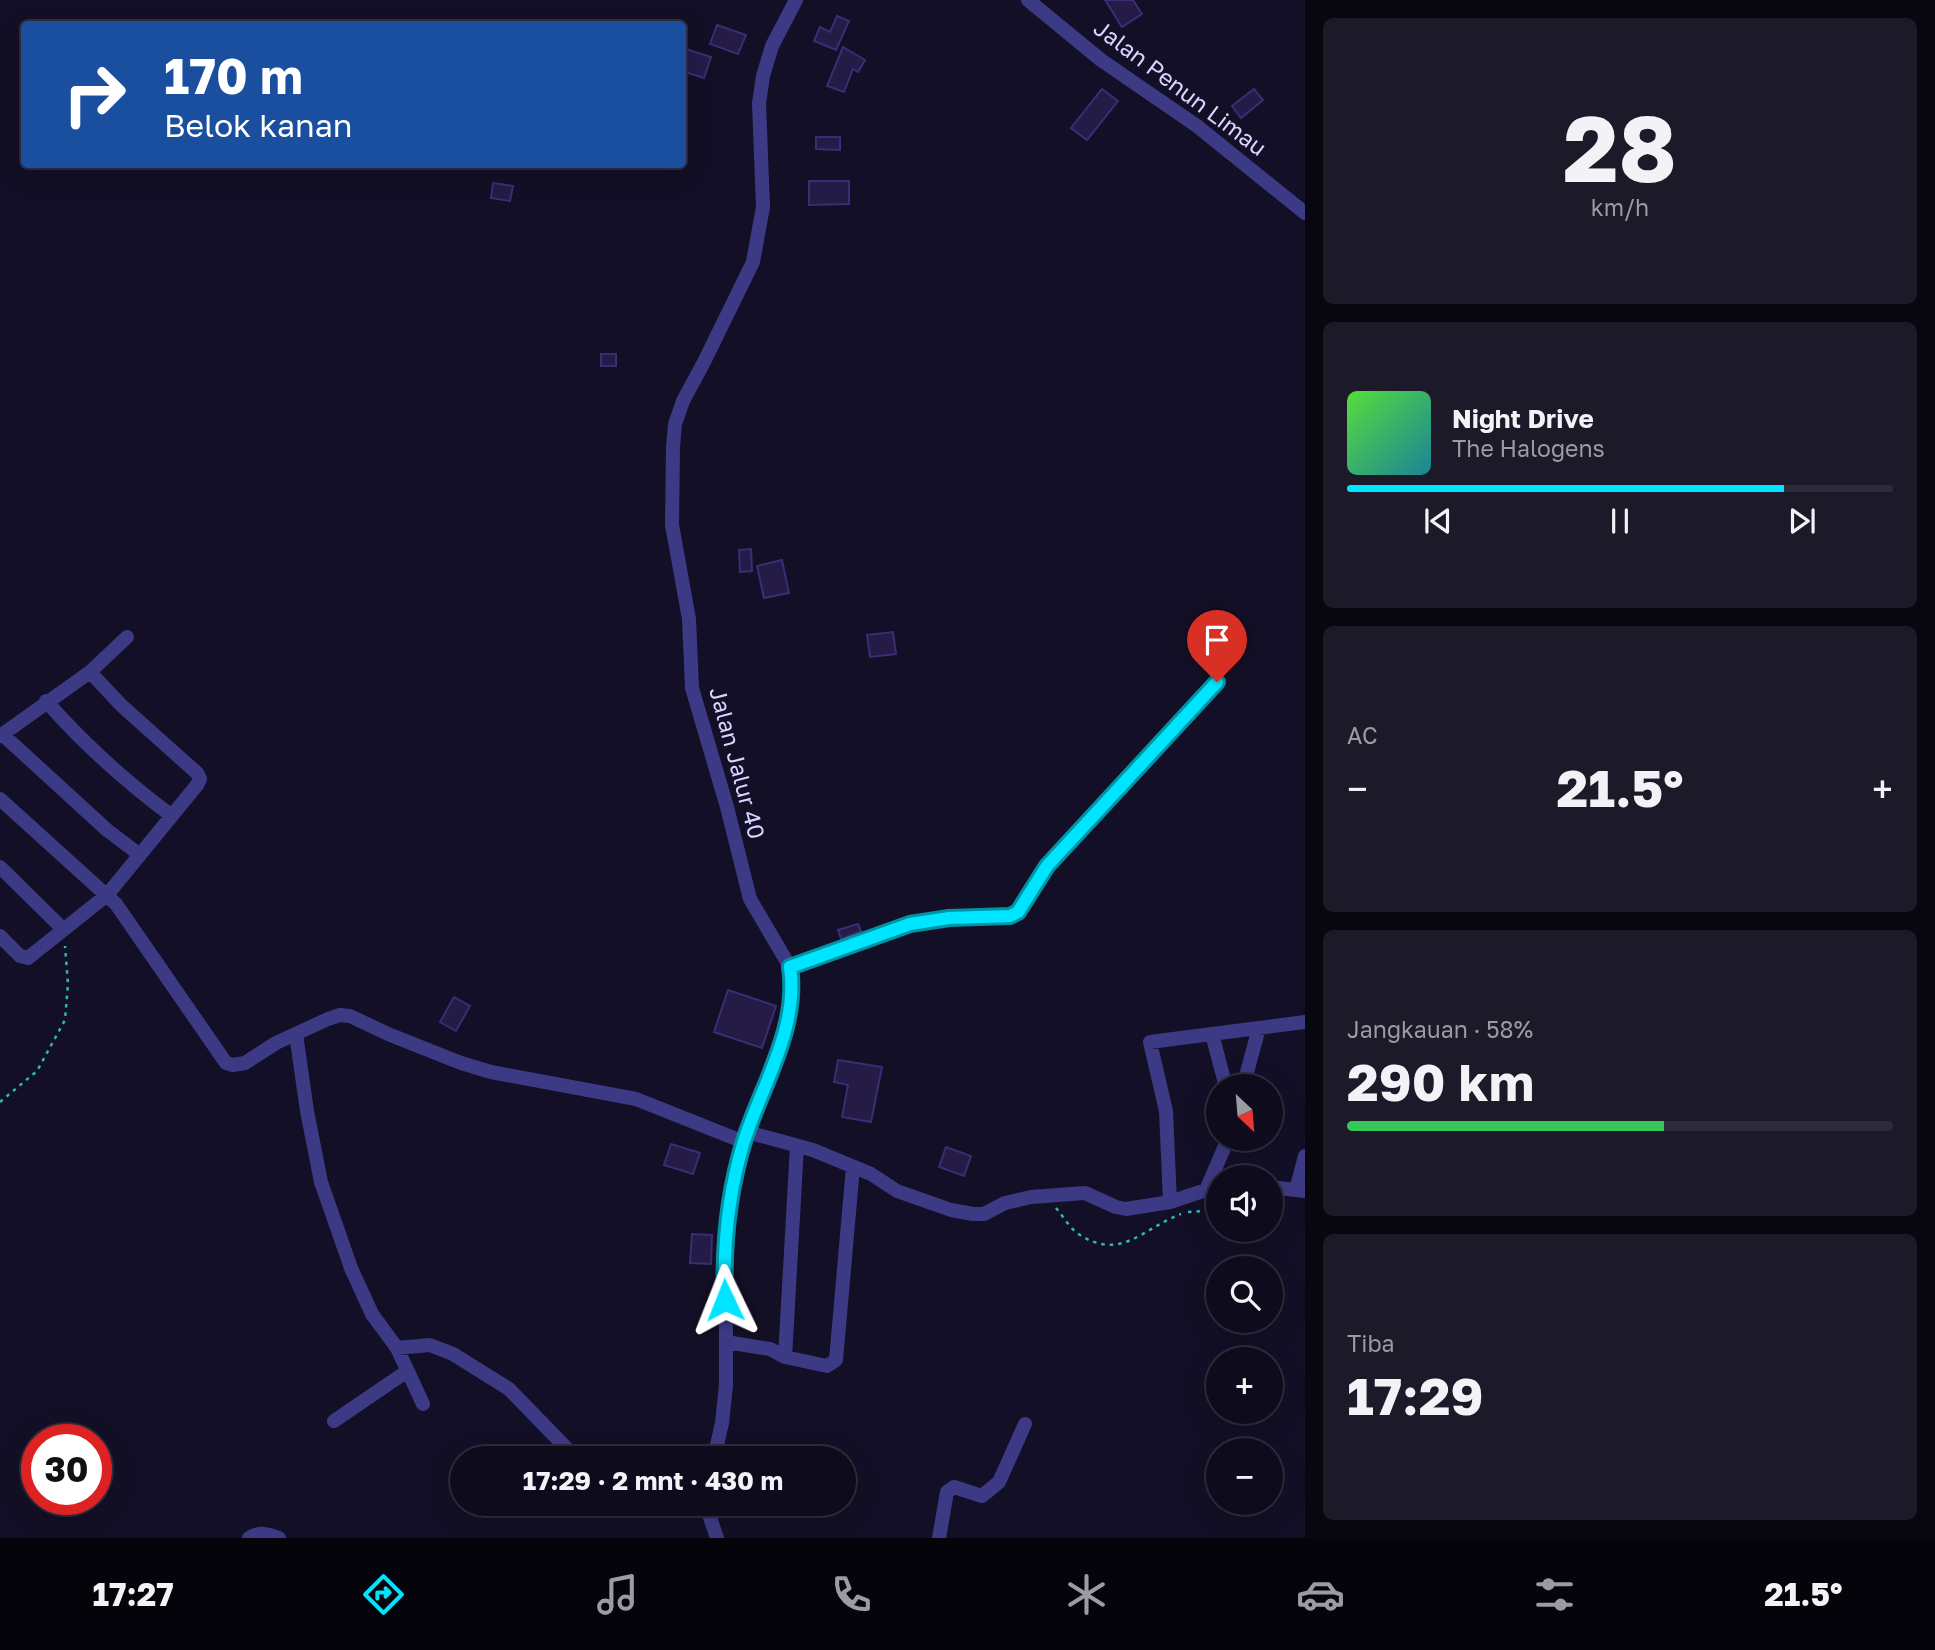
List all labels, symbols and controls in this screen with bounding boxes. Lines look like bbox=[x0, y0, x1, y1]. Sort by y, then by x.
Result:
street label: Jalan Penun Limau bbox=[1089, 13, 1272, 161]
text: 170 m bbox=[164, 46, 303, 105]
icon: right bbox=[49, 49, 140, 140]
text: 28 bbox=[1563, 93, 1677, 202]
text: Belok kanan bbox=[164, 106, 352, 144]
text: km/h bbox=[1591, 193, 1649, 221]
text: Night Drive bbox=[1452, 403, 1594, 434]
text: The Halogens bbox=[1452, 434, 1605, 462]
icon: previous bbox=[1419, 502, 1457, 540]
icon: pause bbox=[1601, 502, 1639, 540]
icon: next bbox=[1783, 502, 1821, 540]
pin bbox=[1187, 610, 1247, 682]
icon: arrive bbox=[1198, 621, 1236, 659]
street label: Jalan Jalur 40 bbox=[704, 684, 772, 842]
text: AC bbox=[1347, 721, 1378, 749]
text: 21.5° bbox=[1556, 756, 1684, 818]
text: − bbox=[1347, 766, 1368, 811]
text: + bbox=[1872, 766, 1893, 811]
text: Jangkauan · 58% bbox=[1347, 1015, 1533, 1043]
text: 290 km bbox=[1347, 1050, 1534, 1112]
north arrow bbox=[1206, 1074, 1283, 1152]
map controls bbox=[1206, 1074, 1283, 1515]
button: sound bbox=[1206, 1165, 1283, 1242]
button: search bbox=[1206, 1256, 1283, 1333]
position arrow bbox=[688, 1263, 762, 1337]
text: Tiba bbox=[1347, 1329, 1395, 1357]
button: + bbox=[1206, 1347, 1283, 1424]
text: 17:29 bbox=[1347, 1364, 1484, 1426]
speed limit sign: 30 bbox=[21, 1424, 112, 1515]
button: − bbox=[1206, 1438, 1283, 1515]
text: 17:29 · 2 mnt · 430 m bbox=[523, 1465, 783, 1496]
icon: directions bbox=[359, 1570, 408, 1619]
icon: music bbox=[593, 1570, 642, 1619]
icon: phone bbox=[827, 1570, 876, 1619]
icon: climate bbox=[1062, 1570, 1111, 1619]
icon: car bbox=[1296, 1570, 1345, 1619]
icon: filters bbox=[1530, 1570, 1579, 1619]
text: 17:27 bbox=[93, 1575, 174, 1613]
text: 21.5° bbox=[1764, 1575, 1842, 1613]

